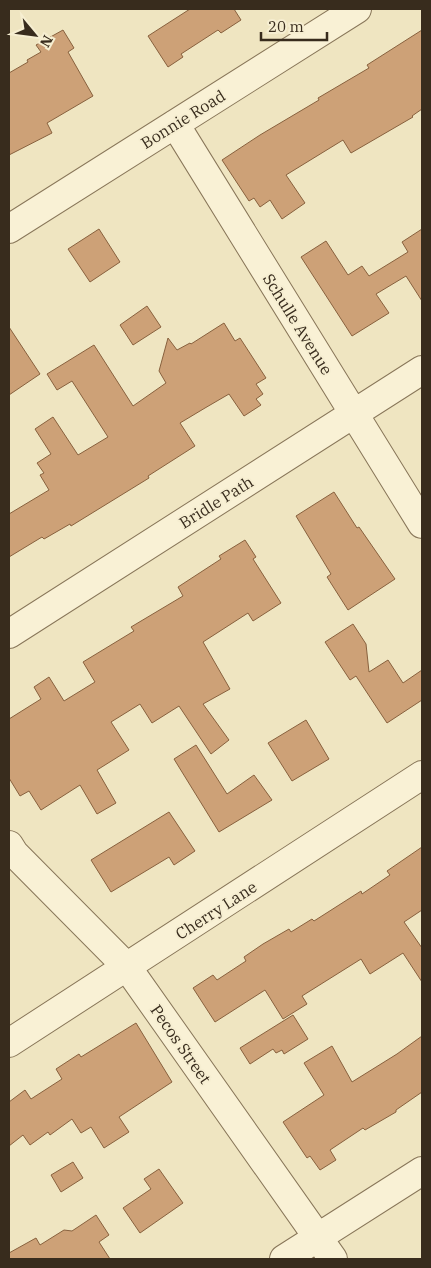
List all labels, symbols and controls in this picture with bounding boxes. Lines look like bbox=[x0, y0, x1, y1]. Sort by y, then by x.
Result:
north arrow bbox=[10, 10, 60, 60]
scale bar bbox=[261, 10, 327, 42]
text: 20 m bbox=[268, 17, 304, 36]
text: N bbox=[36, 32, 57, 51]
street label: Bonnie Road bbox=[137, 85, 229, 153]
street label: Schulle Avenue bbox=[259, 270, 337, 378]
street label: Bridle Path bbox=[175, 471, 257, 533]
street label: Cherry Lane bbox=[172, 876, 260, 944]
street label: Pecos Street bbox=[146, 1001, 216, 1088]

